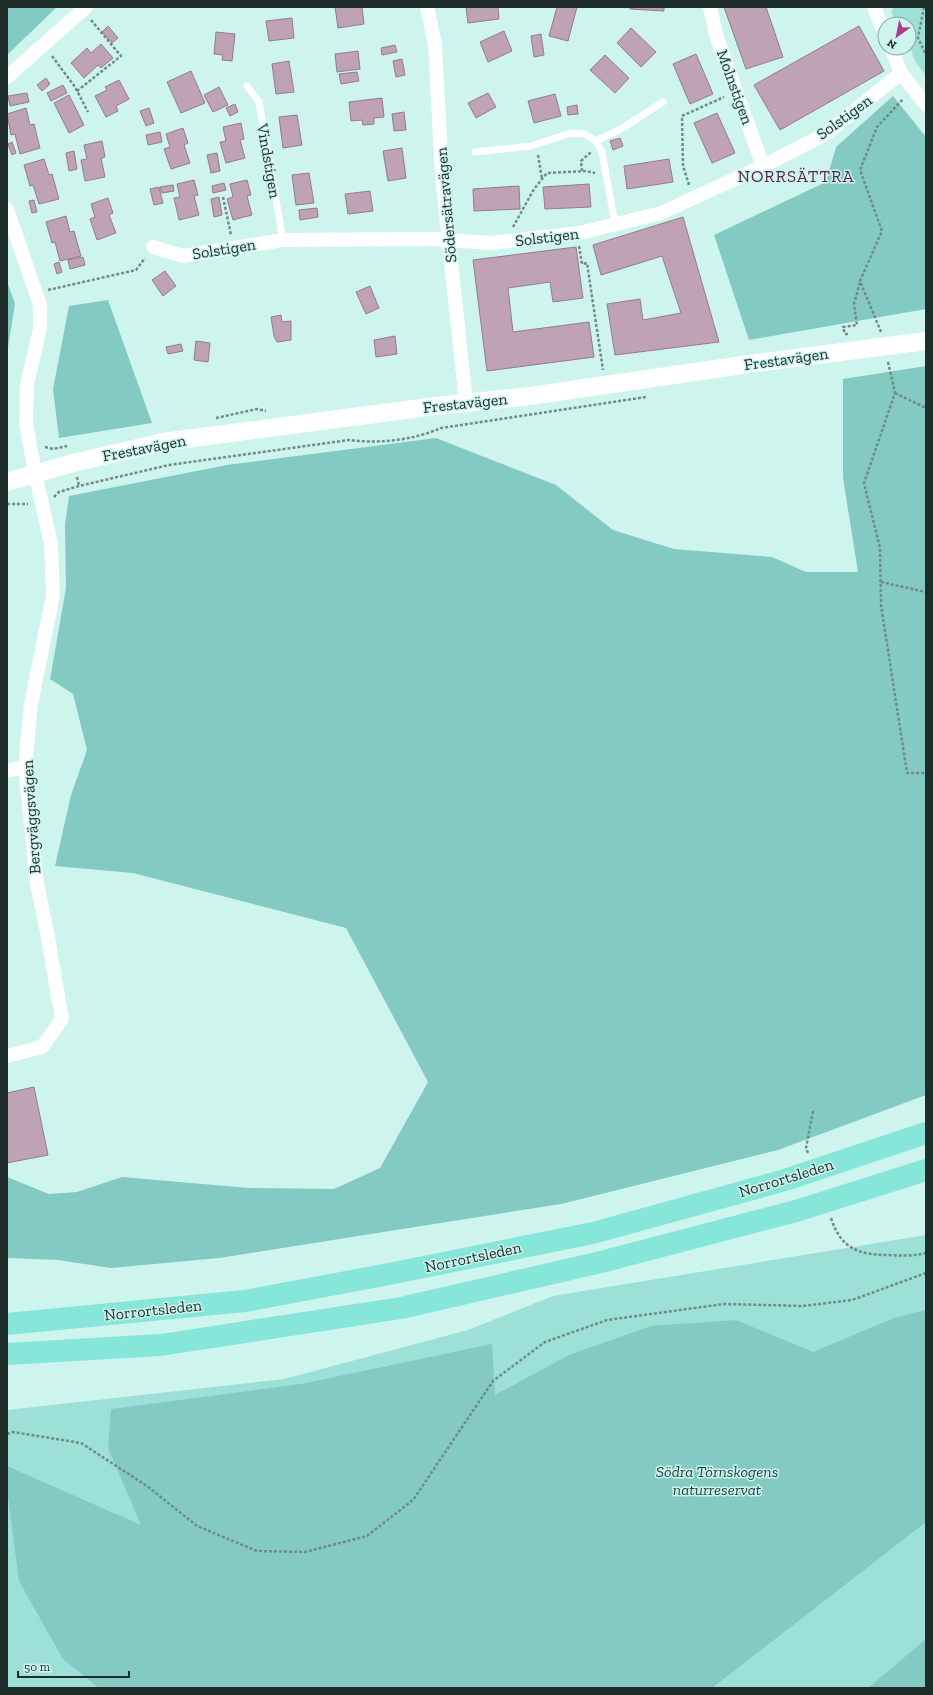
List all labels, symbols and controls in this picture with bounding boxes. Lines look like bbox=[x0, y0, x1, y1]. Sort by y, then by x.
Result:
north arrow bbox=[877, 16, 917, 56]
text: N bbox=[884, 36, 899, 52]
street label: Molnstigen bbox=[713, 47, 758, 128]
street label: Solstigen bbox=[813, 90, 876, 143]
street label: Vindstigen bbox=[253, 121, 285, 201]
street label: Södersätravägen bbox=[431, 146, 461, 264]
district label: NORRSÄTTRA bbox=[738, 166, 854, 186]
street label: Solstigen bbox=[514, 224, 581, 250]
street label: Solstigen bbox=[191, 234, 258, 263]
street label: Frestavägen bbox=[743, 344, 830, 374]
street label: Frestavägen bbox=[422, 389, 509, 417]
street label: Frestavägen bbox=[101, 430, 188, 465]
street label: Bergväggsvägen bbox=[17, 758, 44, 875]
street label: Norrortsleden bbox=[736, 1154, 837, 1201]
street label: Norrortsleden bbox=[423, 1237, 524, 1277]
street label: Norrortsleden bbox=[103, 1295, 204, 1325]
park label: Södra Törnskogens naturreservat bbox=[656, 1462, 778, 1499]
scale bar bbox=[18, 1653, 129, 1679]
text: 50 m bbox=[24, 1660, 51, 1674]

